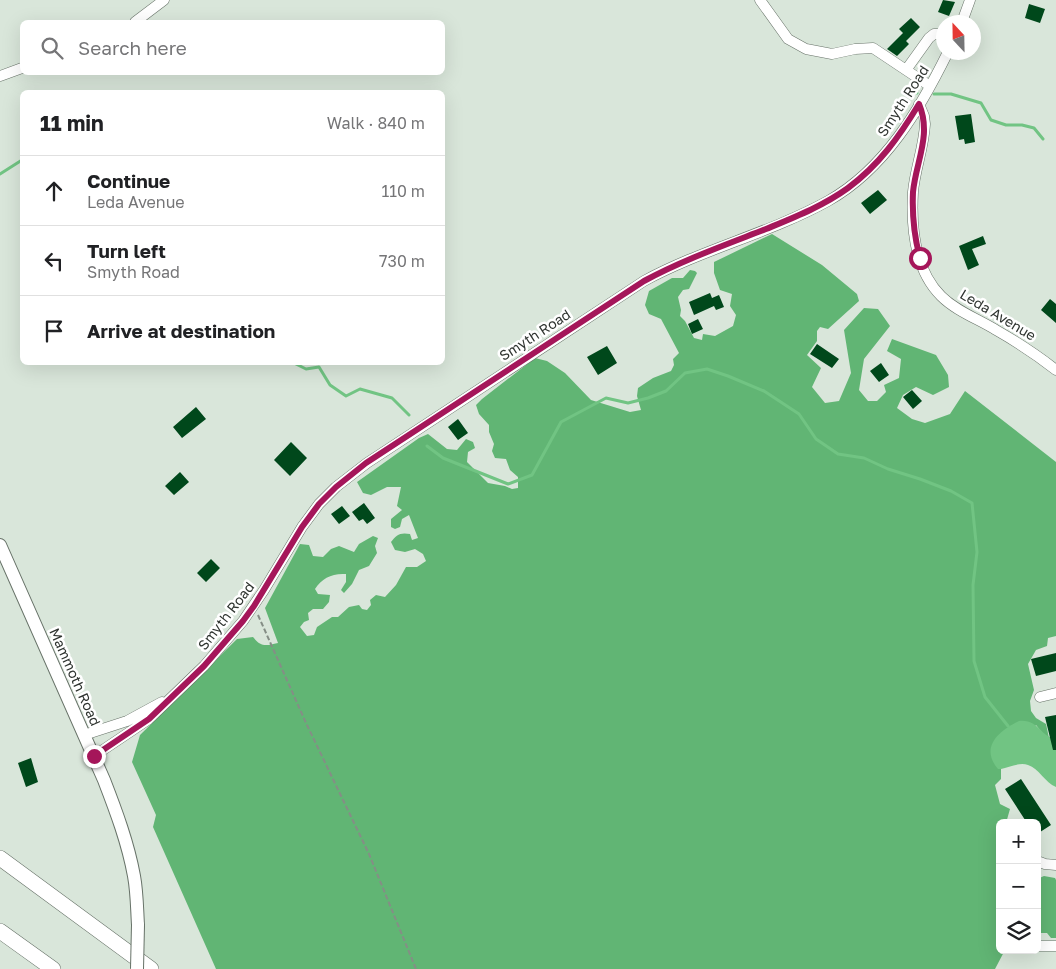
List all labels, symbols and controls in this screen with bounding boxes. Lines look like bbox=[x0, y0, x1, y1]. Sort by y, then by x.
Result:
north arrow bbox=[936, 15, 981, 60]
search box bbox=[20, 20, 445, 75]
icon: search bbox=[38, 34, 66, 62]
text: Search here bbox=[78, 36, 187, 59]
street label: Smyth Road bbox=[873, 62, 932, 139]
text: 11 min bbox=[40, 110, 104, 136]
text: Walk · 840 m bbox=[327, 113, 425, 133]
text: Continue bbox=[87, 169, 170, 192]
icon: ahead bbox=[40, 177, 68, 205]
text: 110 m bbox=[381, 181, 425, 201]
text: Leda Avenue bbox=[87, 192, 185, 212]
text: Turn left bbox=[87, 239, 166, 262]
icon: left bbox=[40, 247, 68, 275]
route start bbox=[909, 247, 932, 270]
text: 730 m bbox=[379, 251, 425, 271]
text: Smyth Road bbox=[87, 262, 180, 282]
street label: Leda Avenue bbox=[957, 285, 1039, 344]
street label: Smyth Road bbox=[496, 305, 573, 364]
icon: arrive bbox=[40, 317, 68, 345]
text: Arrive at destination bbox=[87, 319, 275, 342]
street label: Smyth Road bbox=[194, 578, 257, 653]
street label: Mammoth Road bbox=[46, 625, 105, 728]
route end bbox=[83, 745, 106, 768]
map controls bbox=[996, 819, 1041, 954]
button: + bbox=[996, 819, 1041, 864]
button: − bbox=[996, 864, 1041, 909]
button: layers bbox=[996, 909, 1041, 954]

